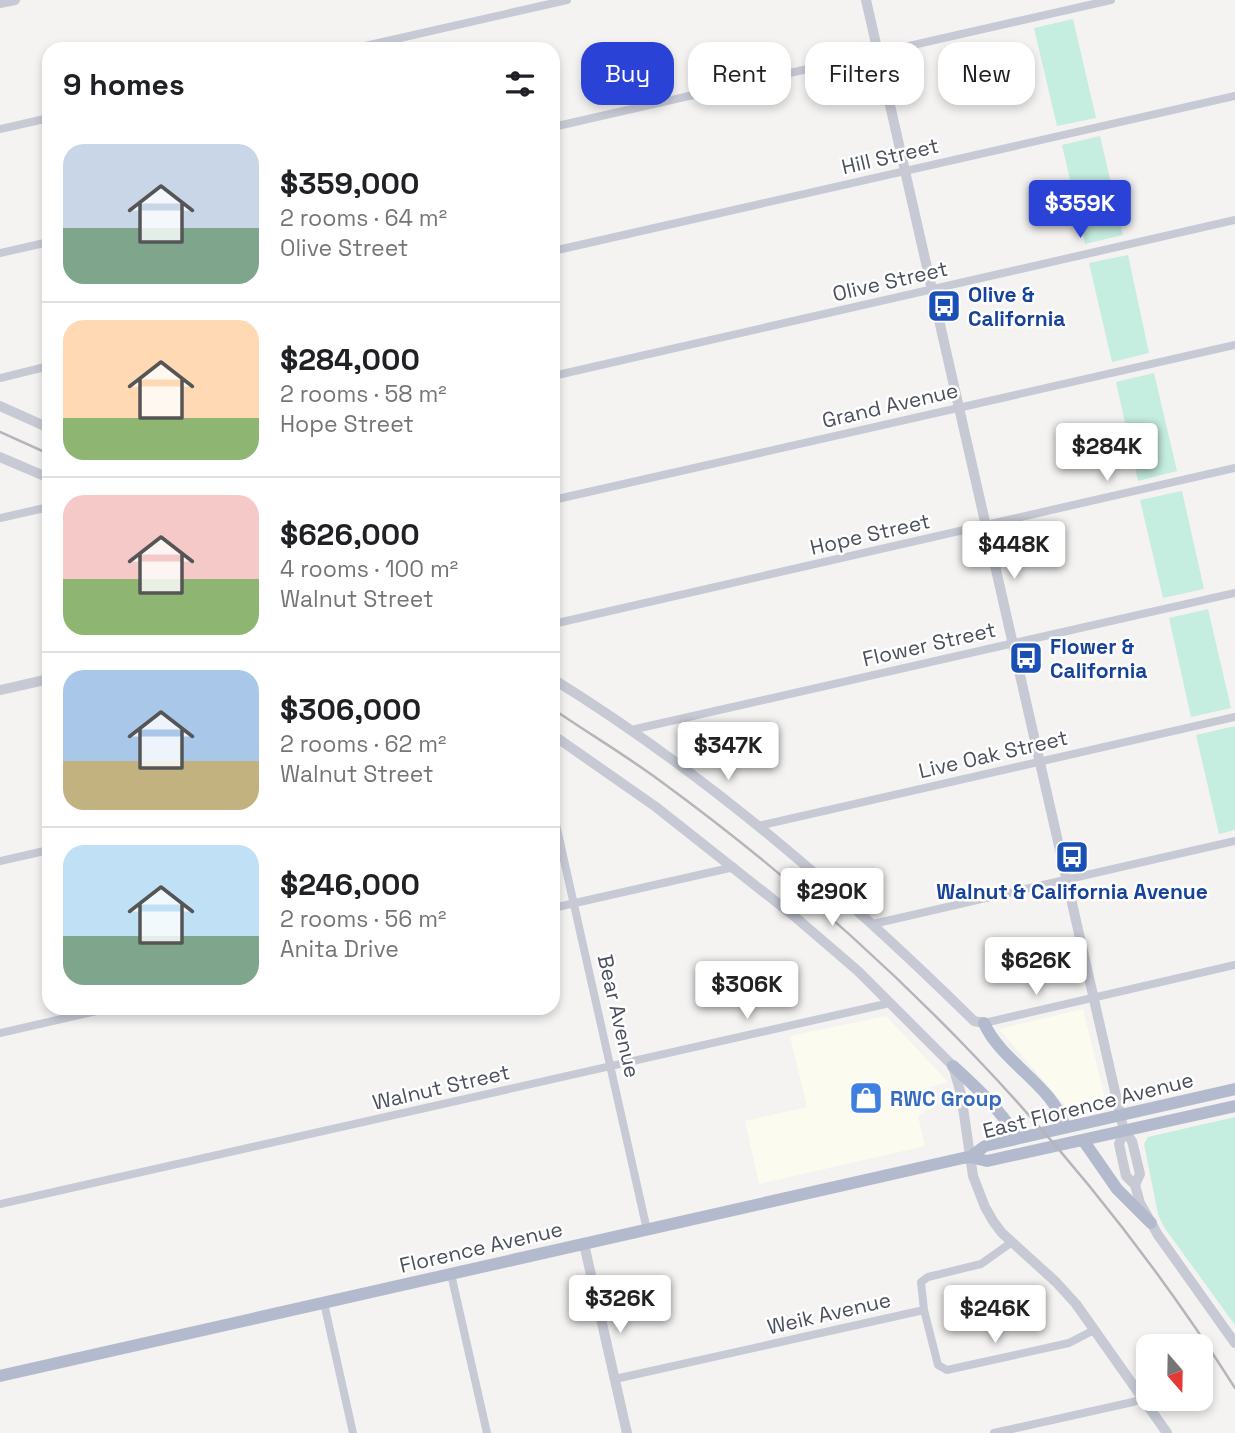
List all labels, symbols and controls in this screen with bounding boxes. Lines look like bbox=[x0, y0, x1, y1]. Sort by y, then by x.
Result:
chip: Buy bbox=[581, 42, 674, 105]
chip: Rent bbox=[688, 42, 791, 105]
chip: Filters bbox=[805, 42, 924, 105]
chip: New bbox=[938, 42, 1035, 105]
text: 9 homes bbox=[63, 65, 185, 104]
icon: filters bbox=[501, 65, 539, 103]
street label: Hill Street bbox=[839, 132, 941, 180]
text: $359,000 bbox=[280, 164, 419, 203]
icon: home bbox=[119, 172, 203, 256]
pin: $359K bbox=[1031, 180, 1129, 240]
text: $359K bbox=[1045, 188, 1115, 218]
text: 2 rooms · 64 m² bbox=[280, 203, 447, 233]
text: Olive Street bbox=[280, 233, 408, 263]
street label: Olive Street bbox=[830, 255, 950, 307]
place label: Olive & California bbox=[968, 281, 1065, 332]
bus stop icon: Olive & California bbox=[925, 287, 963, 325]
text: $284,000 bbox=[280, 340, 420, 379]
icon: home bbox=[119, 348, 203, 432]
street label: Grand Avenue bbox=[819, 376, 961, 434]
text: 2 rooms · 58 m² bbox=[280, 379, 447, 409]
text: Hope Street bbox=[280, 409, 414, 439]
pin: $284K bbox=[1058, 424, 1156, 483]
text: $284K bbox=[1072, 431, 1142, 461]
street label: Hope Street bbox=[807, 507, 933, 561]
text: $626,000 bbox=[280, 515, 420, 554]
pin: $448K bbox=[965, 522, 1063, 581]
icon: home bbox=[119, 523, 203, 607]
text: $448K bbox=[978, 529, 1050, 559]
text: 4 rooms · 100 m² bbox=[280, 554, 458, 584]
text: Walnut Street bbox=[280, 584, 434, 614]
street label: Flower Street bbox=[860, 616, 998, 672]
place label: Flower & California bbox=[1050, 633, 1147, 684]
bus stop icon: Flower & California bbox=[1007, 639, 1045, 677]
text: $306,000 bbox=[280, 690, 421, 729]
icon: home bbox=[119, 698, 203, 782]
pin: $347K bbox=[679, 722, 777, 782]
street label: Live Oak Street bbox=[916, 724, 1070, 784]
text: 2 rooms · 62 m² bbox=[280, 729, 446, 759]
text: $347K bbox=[694, 730, 762, 760]
text: Walnut Street bbox=[280, 759, 434, 789]
bus stop icon: Walnut & California Avenue bbox=[1053, 838, 1091, 876]
text: $246,000 bbox=[280, 865, 420, 904]
pin: $290K bbox=[783, 869, 881, 928]
icon: home bbox=[119, 873, 203, 957]
text: $290K bbox=[796, 876, 868, 906]
place label: Walnut & California Avenue bbox=[936, 878, 1208, 905]
text: 2 rooms · 56 m² bbox=[280, 904, 446, 934]
text: Anita Drive bbox=[280, 934, 399, 964]
pin: $626K bbox=[987, 937, 1085, 997]
text: $626K bbox=[1001, 945, 1071, 975]
street label: Bear Avenue bbox=[592, 952, 646, 1080]
pin: $306K bbox=[698, 962, 796, 1021]
text: $306K bbox=[711, 969, 783, 999]
street label: Walnut Street bbox=[370, 1058, 512, 1116]
street label: East Florence Avenue bbox=[980, 1066, 1196, 1144]
shop icon: RWC Group bbox=[847, 1079, 885, 1117]
place label: RWC Group bbox=[890, 1085, 1002, 1112]
street label: Florence Avenue bbox=[397, 1215, 565, 1279]
pin: $326K bbox=[571, 1276, 669, 1335]
text: $326K bbox=[585, 1283, 655, 1313]
street label: Weik Avenue bbox=[764, 1286, 894, 1340]
pin: $246K bbox=[946, 1286, 1044, 1345]
text: $246K bbox=[960, 1293, 1030, 1323]
north arrow bbox=[1136, 1334, 1213, 1410]
map controls bbox=[1136, 1334, 1213, 1411]

